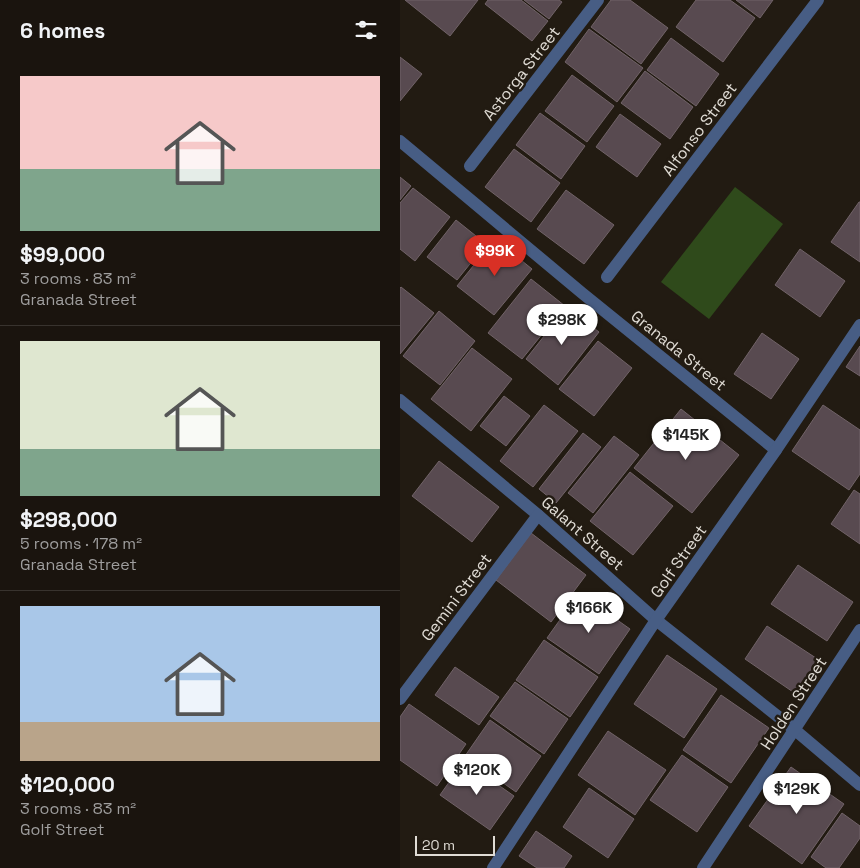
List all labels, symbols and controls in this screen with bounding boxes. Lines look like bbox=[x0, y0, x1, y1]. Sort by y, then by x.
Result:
icon: filters bbox=[352, 16, 380, 44]
text: 6 homes bbox=[20, 17, 105, 44]
street label: Astorga Street bbox=[478, 22, 565, 124]
street label: Alfonso Street bbox=[657, 78, 741, 180]
icon: home bbox=[155, 108, 245, 198]
pin: $99K bbox=[465, 234, 525, 277]
text: $99K bbox=[475, 240, 515, 261]
text: $99,000 bbox=[20, 241, 105, 268]
text: 3 rooms · 83 m² bbox=[20, 268, 136, 289]
text: Granada Street bbox=[20, 289, 137, 310]
pin: $298K bbox=[527, 304, 597, 346]
street label: Granada Street bbox=[627, 305, 731, 395]
text: $298K bbox=[538, 309, 586, 330]
icon: home bbox=[155, 374, 245, 464]
pin: $145K bbox=[651, 418, 721, 461]
text: $145K bbox=[663, 424, 709, 445]
street label: Galant Street bbox=[537, 492, 628, 575]
text: $298,000 bbox=[20, 506, 117, 533]
street label: Golf Street bbox=[646, 521, 711, 602]
text: 5 rooms · 178 m² bbox=[20, 533, 142, 554]
street label: Gemini Street bbox=[417, 549, 496, 645]
text: Granada Street bbox=[20, 554, 137, 575]
pin: $166K bbox=[554, 592, 624, 634]
text: $166K bbox=[566, 597, 612, 618]
icon: home bbox=[155, 639, 245, 729]
street label: Holden Street bbox=[756, 653, 831, 754]
pin: $120K bbox=[442, 754, 512, 796]
text: $120K bbox=[454, 759, 500, 780]
text: $120,000 bbox=[20, 771, 115, 798]
pin: $129K bbox=[762, 772, 832, 815]
text: $129K bbox=[774, 778, 820, 799]
text: 3 rooms · 83 m² bbox=[20, 798, 136, 819]
text: Golf Street bbox=[20, 819, 104, 840]
scale bar bbox=[415, 833, 495, 856]
text: 20 m bbox=[422, 836, 455, 854]

